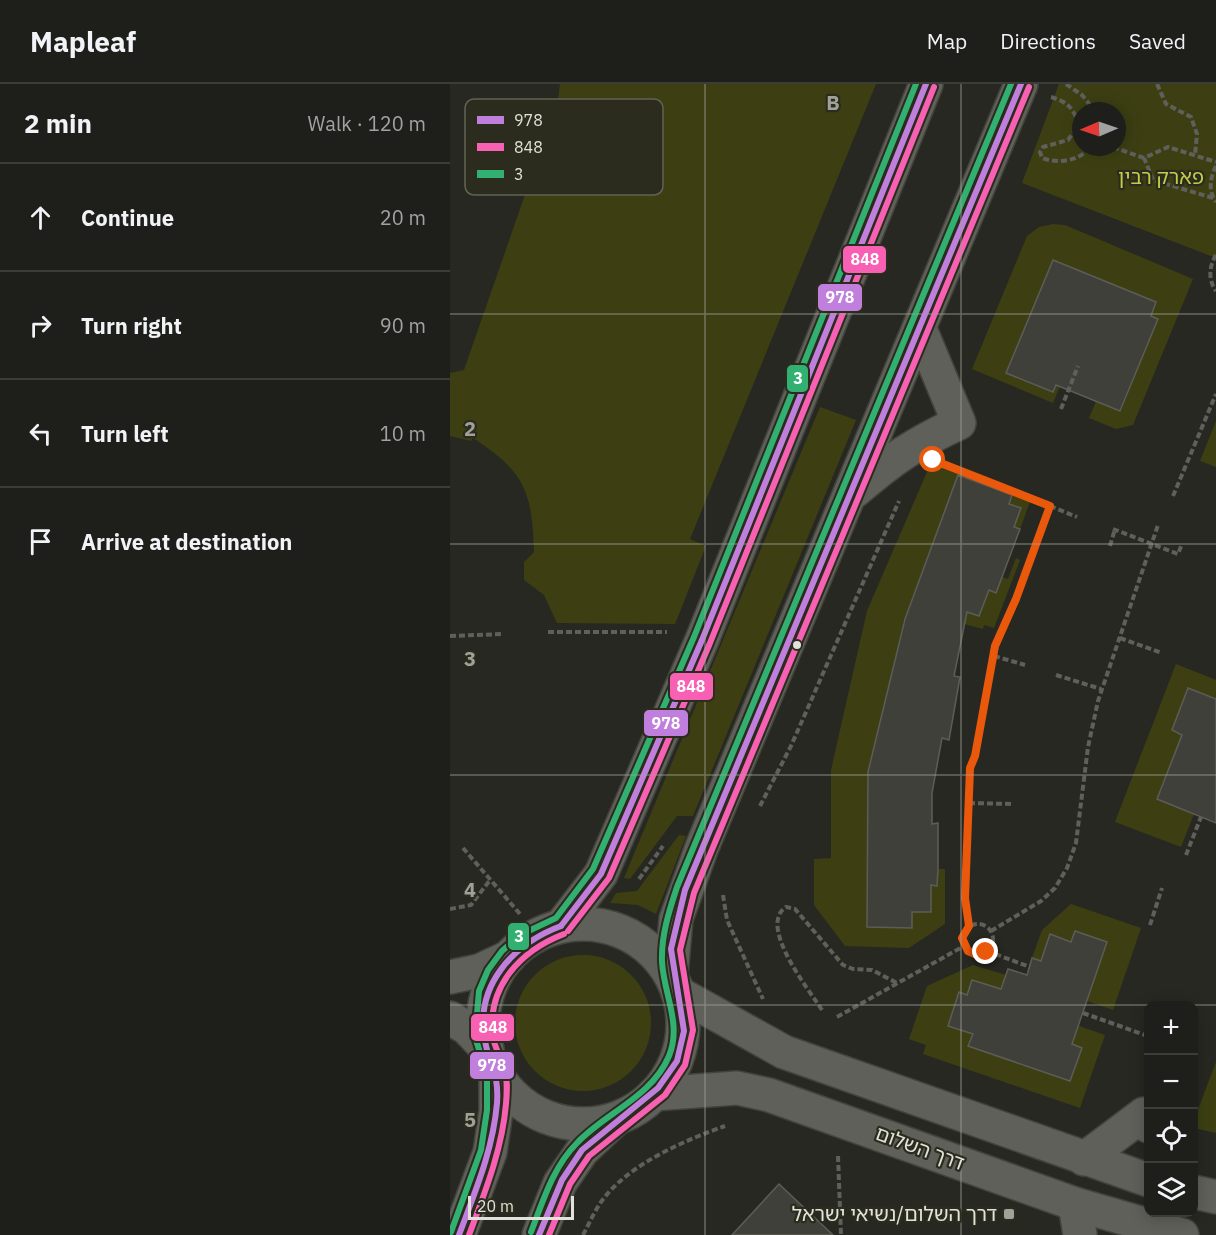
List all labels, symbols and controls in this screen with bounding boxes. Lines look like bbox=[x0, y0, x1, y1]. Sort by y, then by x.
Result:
text: Mapleaf bbox=[30, 23, 136, 60]
text: Map bbox=[927, 27, 967, 55]
text: Directions bbox=[1000, 27, 1096, 55]
text: Saved bbox=[1129, 27, 1186, 55]
text: B bbox=[826, 89, 840, 116]
legend bbox=[465, 99, 663, 195]
north arrow bbox=[1072, 102, 1126, 156]
text: 2 min bbox=[24, 106, 92, 140]
text: Walk · 120 m bbox=[308, 110, 426, 137]
text: 978 bbox=[514, 110, 543, 130]
text: 848 bbox=[514, 137, 543, 157]
park label: פארק רבין bbox=[1118, 163, 1204, 190]
text: 3 bbox=[514, 164, 524, 184]
icon: ahead bbox=[24, 201, 57, 234]
text: Continue bbox=[81, 203, 174, 232]
text: 20 m bbox=[380, 204, 426, 231]
line badge: 848 bbox=[842, 245, 887, 274]
text: 848 bbox=[851, 249, 879, 269]
line badge: 978 bbox=[817, 283, 863, 312]
text: 978 bbox=[826, 287, 854, 307]
icon: right bbox=[24, 309, 57, 342]
text: Turn right bbox=[81, 311, 182, 340]
text: 90 m bbox=[380, 312, 426, 339]
line badge: 3 bbox=[786, 364, 809, 393]
text: 3 bbox=[793, 368, 803, 388]
text: 2 bbox=[464, 415, 476, 442]
icon: left bbox=[24, 417, 57, 450]
text: Turn left bbox=[81, 419, 169, 448]
text: 10 m bbox=[380, 420, 426, 447]
route start bbox=[919, 446, 945, 472]
icon: arrive bbox=[24, 525, 57, 558]
text: Arrive at destination bbox=[81, 527, 292, 556]
unlabelled marker bbox=[791, 639, 803, 651]
text: 3 bbox=[464, 645, 476, 672]
line badge: 848 bbox=[669, 672, 714, 701]
text: 848 bbox=[677, 676, 705, 696]
line badge: 978 bbox=[643, 709, 689, 737]
text: 978 bbox=[652, 713, 680, 733]
text: 4 bbox=[464, 876, 476, 903]
line badge: 3 bbox=[507, 922, 530, 951]
text: 3 bbox=[514, 926, 524, 946]
route end bbox=[972, 938, 998, 964]
map controls bbox=[1144, 1001, 1198, 1217]
button: + bbox=[1144, 1001, 1198, 1055]
line badge: 848 bbox=[470, 1013, 515, 1042]
text: 848 bbox=[479, 1017, 507, 1037]
line badge: 978 bbox=[469, 1051, 515, 1080]
text: 978 bbox=[478, 1055, 506, 1075]
button: − bbox=[1144, 1055, 1198, 1109]
text: 5 bbox=[464, 1106, 476, 1133]
button: locate bbox=[1144, 1109, 1198, 1163]
street label: דרך השלום bbox=[872, 1119, 969, 1176]
button: layers bbox=[1144, 1163, 1198, 1217]
scale bar bbox=[468, 1193, 574, 1220]
text: 20 m bbox=[477, 1196, 514, 1216]
place label: דרך השלום/נשיאי ישראל bbox=[792, 1200, 997, 1227]
marker: דרך השלום/נשיאי ישראל bbox=[1002, 1207, 1016, 1221]

